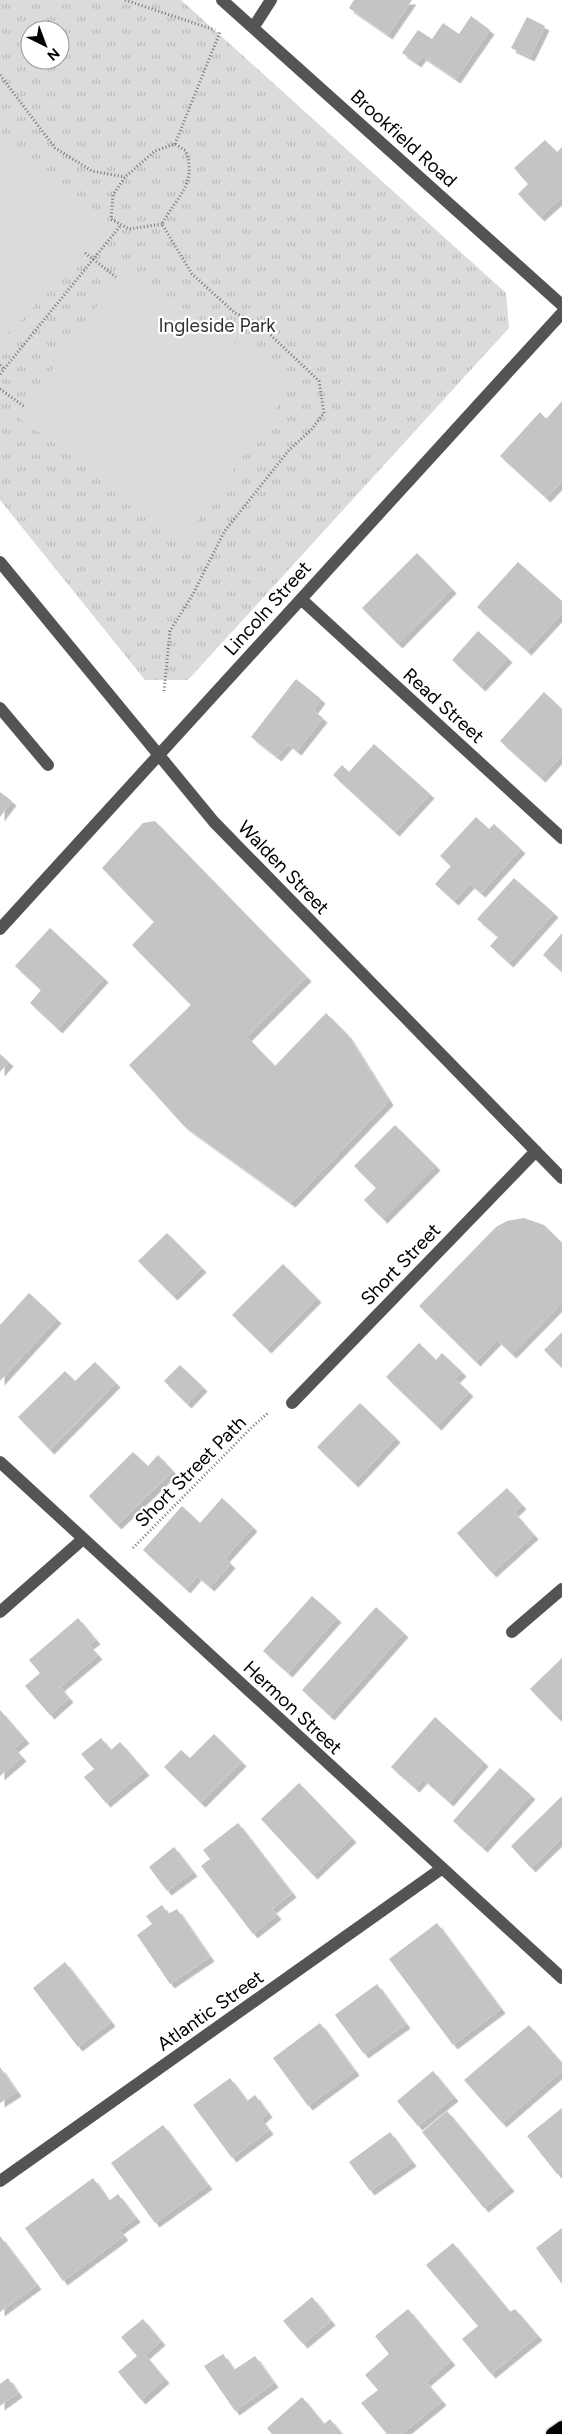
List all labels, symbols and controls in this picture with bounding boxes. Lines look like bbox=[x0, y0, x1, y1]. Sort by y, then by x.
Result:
north arrow bbox=[20, 20, 70, 70]
text: N bbox=[44, 44, 63, 64]
street label: Brookfield Road bbox=[346, 85, 461, 192]
park label: Ingleside Park bbox=[158, 314, 276, 337]
street label: Lincoln Street bbox=[219, 556, 316, 660]
street label: Read Street bbox=[398, 663, 489, 748]
street label: Walden Street bbox=[233, 816, 334, 919]
street label: Short Street bbox=[356, 1219, 445, 1310]
street label: Short Street Path bbox=[130, 1411, 251, 1532]
street label: Hermon Street bbox=[238, 1656, 347, 1759]
street label: Atlantic Street bbox=[153, 1965, 268, 2055]

